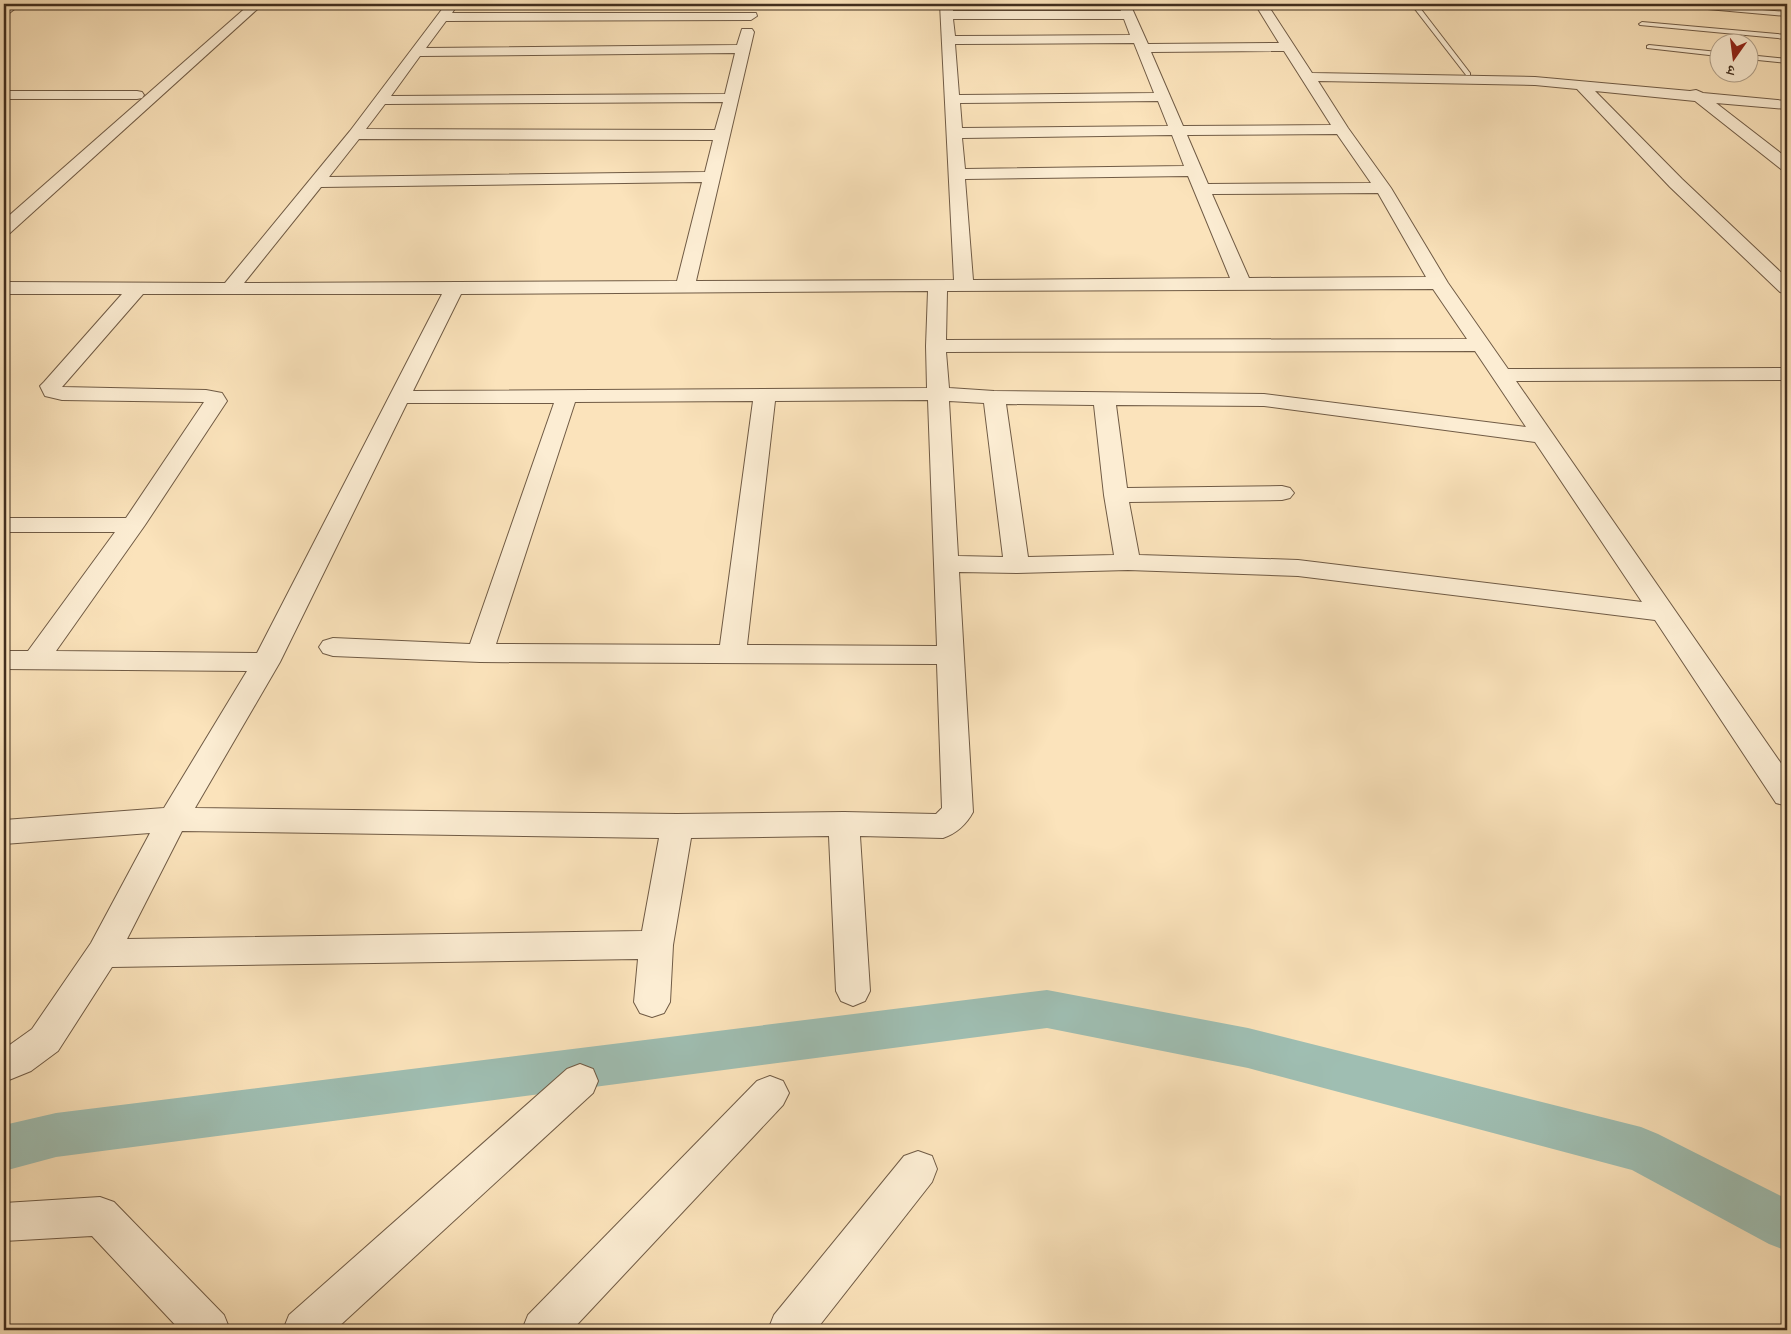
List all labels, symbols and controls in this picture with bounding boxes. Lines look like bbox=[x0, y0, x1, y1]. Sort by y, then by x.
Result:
north arrow bbox=[1708, 32, 1758, 82]
text: उ bbox=[1724, 61, 1737, 80]

